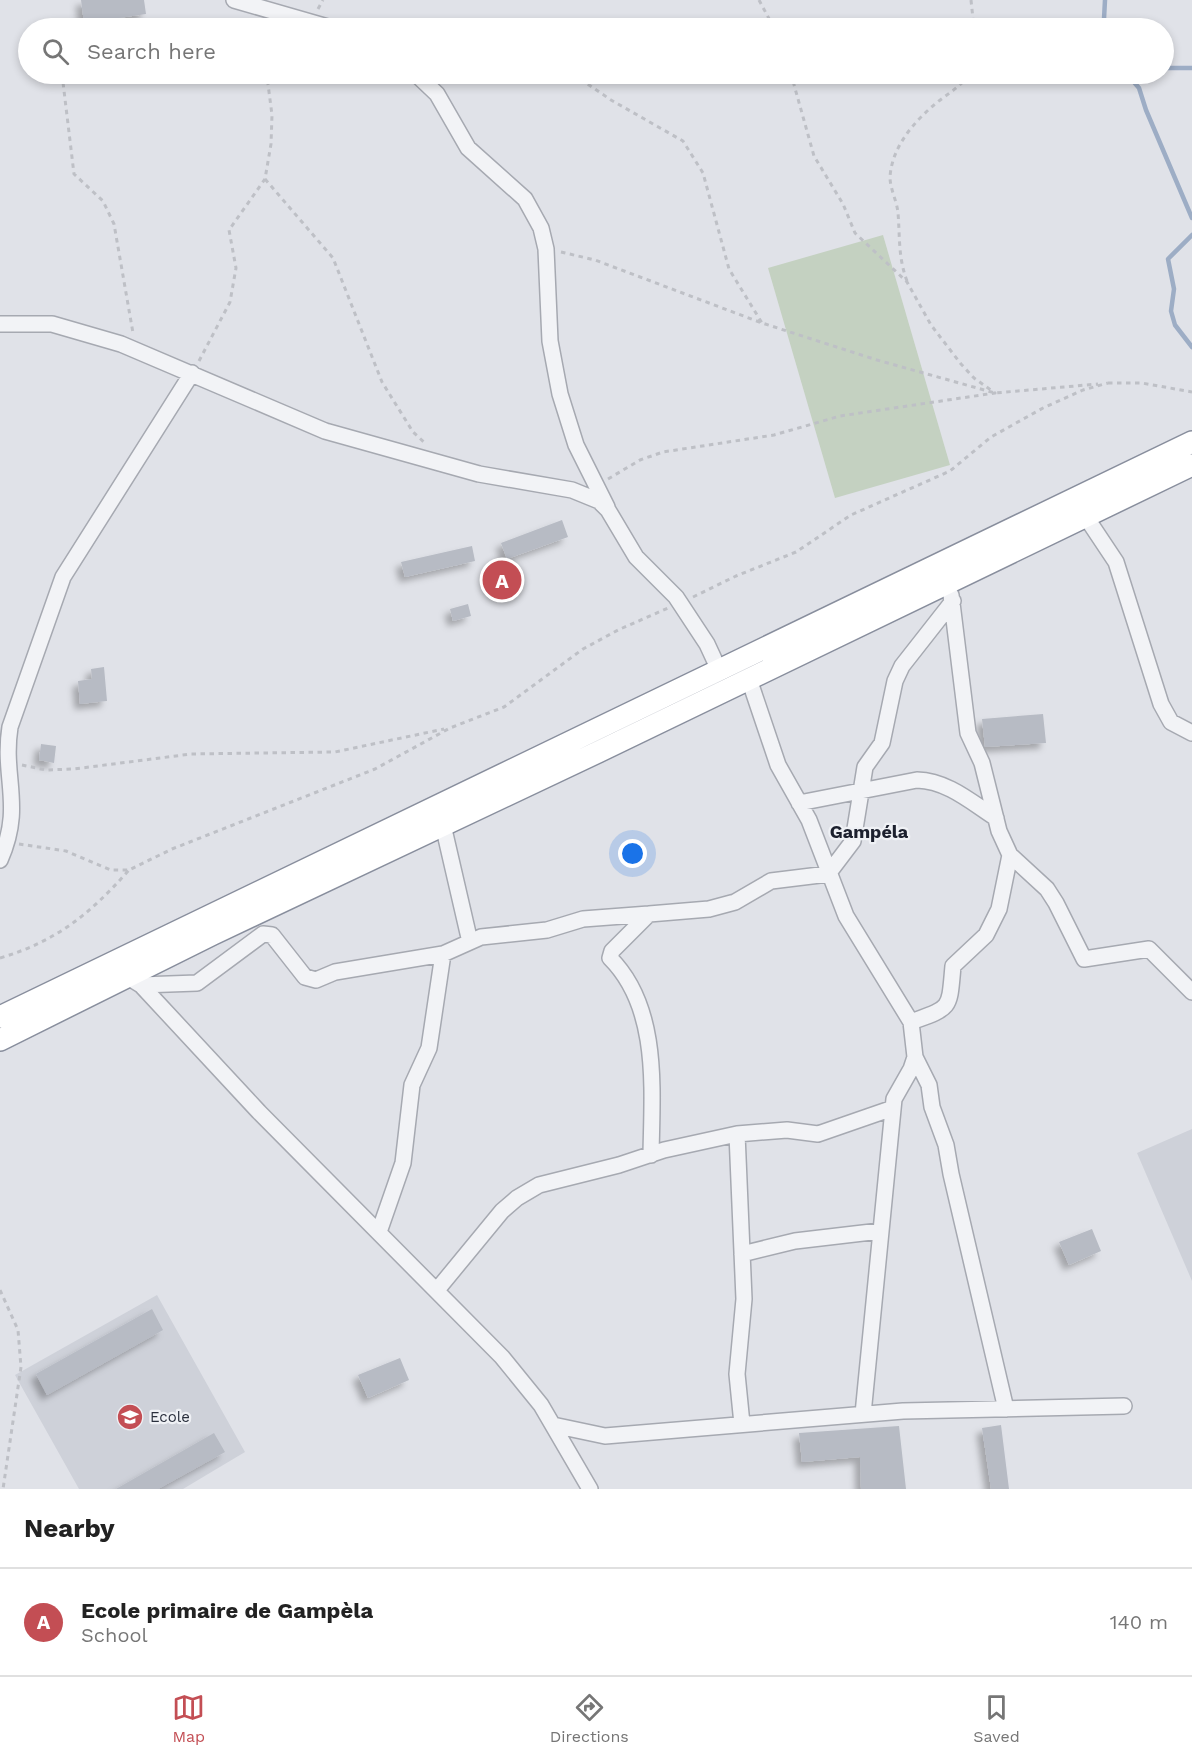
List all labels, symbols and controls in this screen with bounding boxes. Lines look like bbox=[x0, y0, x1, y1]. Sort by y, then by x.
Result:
search box bbox=[18, 18, 1174, 84]
icon: search bbox=[39, 35, 72, 68]
text: Search here bbox=[87, 39, 216, 64]
pin: A bbox=[482, 558, 522, 602]
district label: Gampéla bbox=[830, 821, 909, 842]
your location bbox=[618, 839, 647, 868]
school or university icon: Ecole bbox=[115, 1402, 145, 1432]
place label: Ecole bbox=[150, 1408, 190, 1426]
text: Nearby bbox=[24, 1513, 115, 1543]
text: Ecole primaire de Gampèla bbox=[81, 1598, 373, 1623]
text: A bbox=[37, 1610, 50, 1634]
text: 140 m bbox=[1110, 1610, 1168, 1634]
text: School bbox=[81, 1623, 148, 1647]
tab: Map bbox=[172, 1691, 205, 1746]
tab: Directions bbox=[550, 1691, 629, 1746]
tab: Saved bbox=[973, 1691, 1020, 1746]

